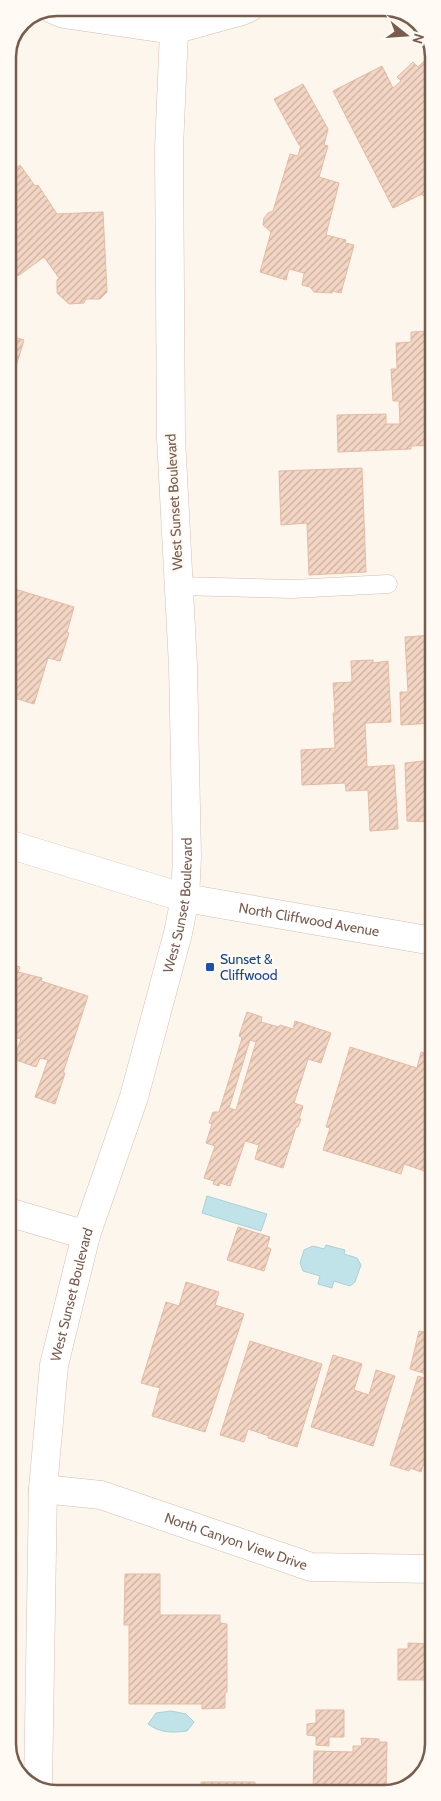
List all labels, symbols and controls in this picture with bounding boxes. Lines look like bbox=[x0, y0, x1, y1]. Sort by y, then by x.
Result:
north arrow bbox=[381, 10, 431, 60]
text: N bbox=[408, 31, 428, 46]
street label: West Sunset Boulevard bbox=[161, 433, 187, 571]
street label: West Sunset Boulevard bbox=[159, 837, 196, 975]
street label: North Cliffwood Avenue bbox=[237, 898, 381, 941]
place label: Sunset & Cliffwood bbox=[220, 950, 277, 984]
marker: Sunset & Cliffwood bbox=[204, 961, 216, 973]
street label: West Sunset Boulevard bbox=[46, 1225, 97, 1363]
street label: North Canyon View Drive bbox=[162, 1508, 310, 1574]

